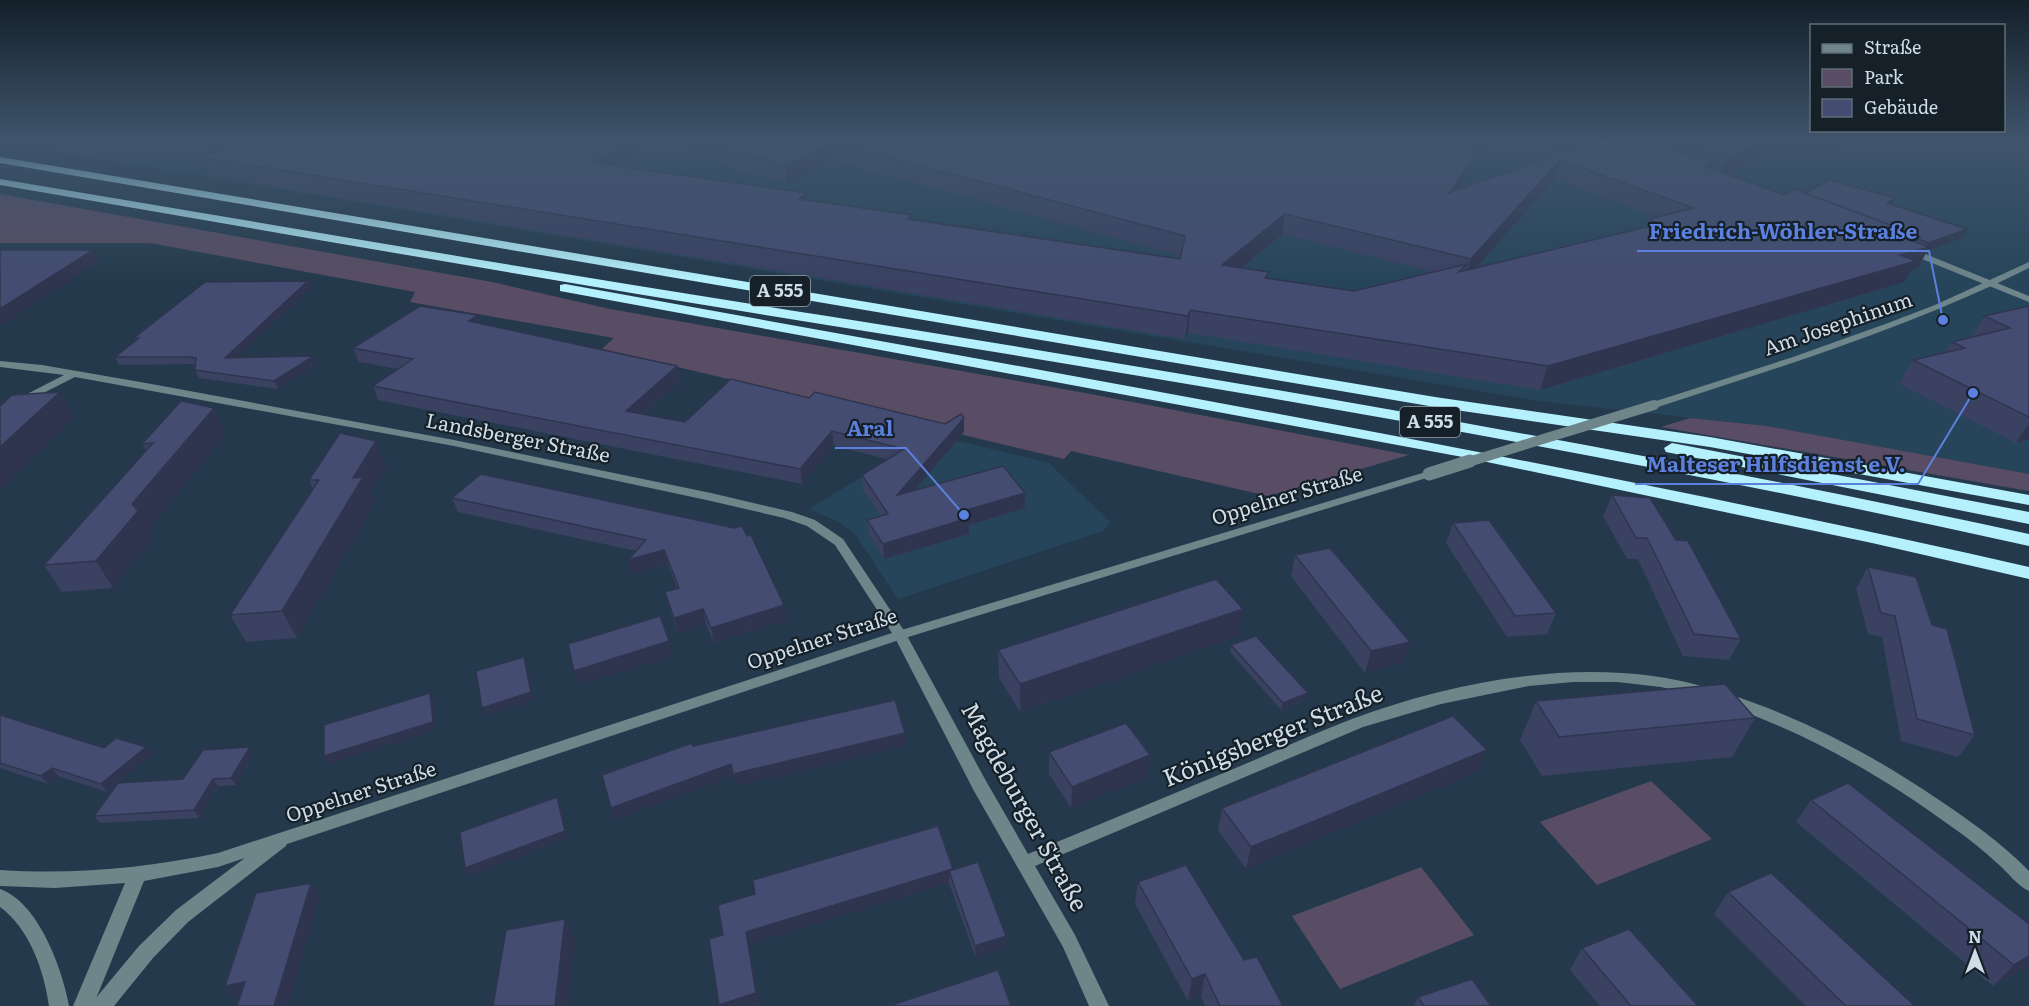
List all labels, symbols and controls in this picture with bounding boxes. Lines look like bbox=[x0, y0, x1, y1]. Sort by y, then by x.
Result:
legend bbox=[1810, 24, 2005, 132]
text: Straße bbox=[1864, 33, 1921, 60]
text: Park bbox=[1864, 63, 1905, 90]
text: Gebäude bbox=[1864, 93, 1938, 120]
callout: Friedrich-Wöhler-Straße bbox=[1637, 212, 1929, 251]
text: Friedrich-Wöhler-Straße bbox=[1649, 214, 1917, 245]
road number: A 555 bbox=[750, 276, 810, 306]
street label: Am Josephinum bbox=[1759, 283, 1916, 362]
street label: Landsberger Straße bbox=[424, 403, 613, 469]
road number: A 555 bbox=[1400, 407, 1460, 437]
callout: Aral bbox=[835, 409, 906, 448]
text: Aral bbox=[847, 411, 894, 442]
callout: Malteser Hilfsdienst e.V. bbox=[1635, 445, 1918, 484]
text: Malteser Hilfsdienst e.V. bbox=[1646, 447, 1906, 478]
street label: Oppelner Straße bbox=[1207, 457, 1366, 531]
street label: Oppelner Straße bbox=[742, 599, 901, 676]
street label: Königsberger Straße bbox=[1157, 674, 1387, 794]
street label: Magdeburger Straße bbox=[954, 695, 1098, 917]
street label: Oppelner Straße bbox=[281, 752, 440, 829]
north arrow bbox=[1945, 922, 2005, 982]
text: N bbox=[1968, 924, 1982, 948]

